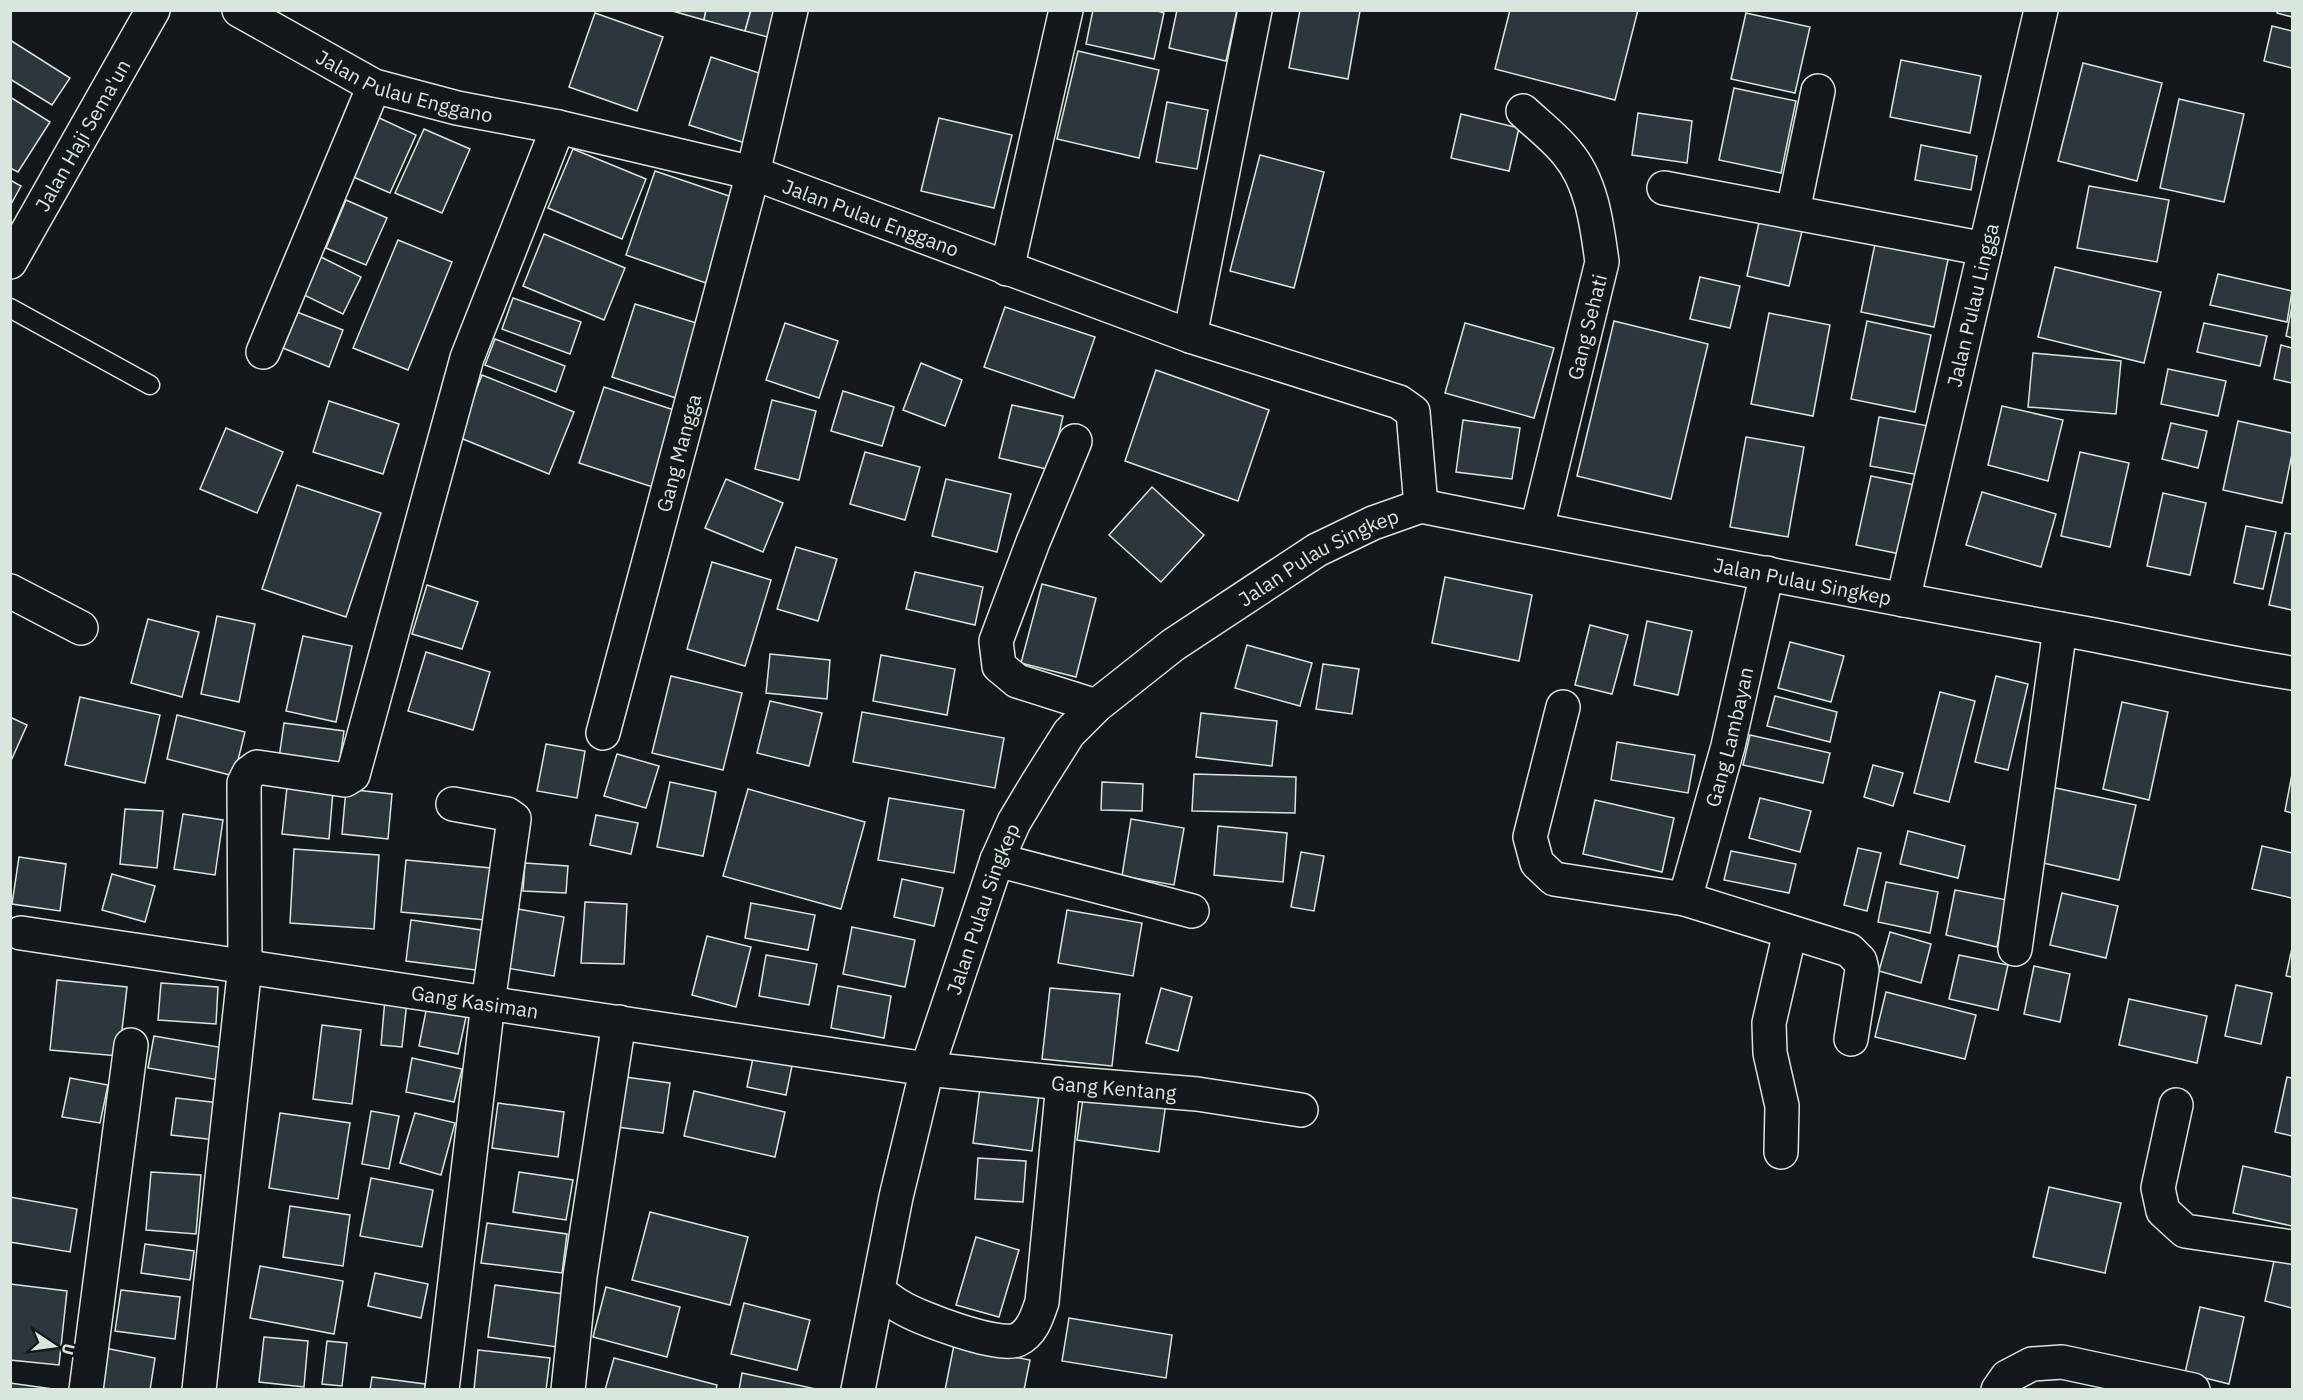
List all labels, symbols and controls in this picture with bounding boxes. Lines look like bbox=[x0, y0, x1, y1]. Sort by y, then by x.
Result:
street label: Jalan Pulau Enggano bbox=[312, 43, 495, 128]
street label: Jalan Haji Sema'un bbox=[28, 54, 136, 216]
street label: Jalan Pulau Enggano bbox=[779, 172, 963, 262]
street label: Jalan Pulau Lingga bbox=[1940, 220, 2004, 389]
street label: Gang Sehati bbox=[1561, 271, 1613, 383]
street label: Gang Mangga bbox=[649, 390, 707, 515]
street label: Jalan Pulau Singkep bbox=[1233, 502, 1402, 612]
street label: Jalan Pulau Singkep bbox=[1712, 551, 1894, 611]
street label: Gang Lambayan bbox=[1698, 664, 1759, 810]
street label: Jalan Pulau Singkep bbox=[939, 819, 1025, 998]
street label: Gang Kasiman bbox=[409, 978, 541, 1024]
street label: Gang Kentang bbox=[1050, 1068, 1178, 1106]
north arrow bbox=[24, 1316, 84, 1376]
text: U bbox=[58, 1342, 80, 1357]

